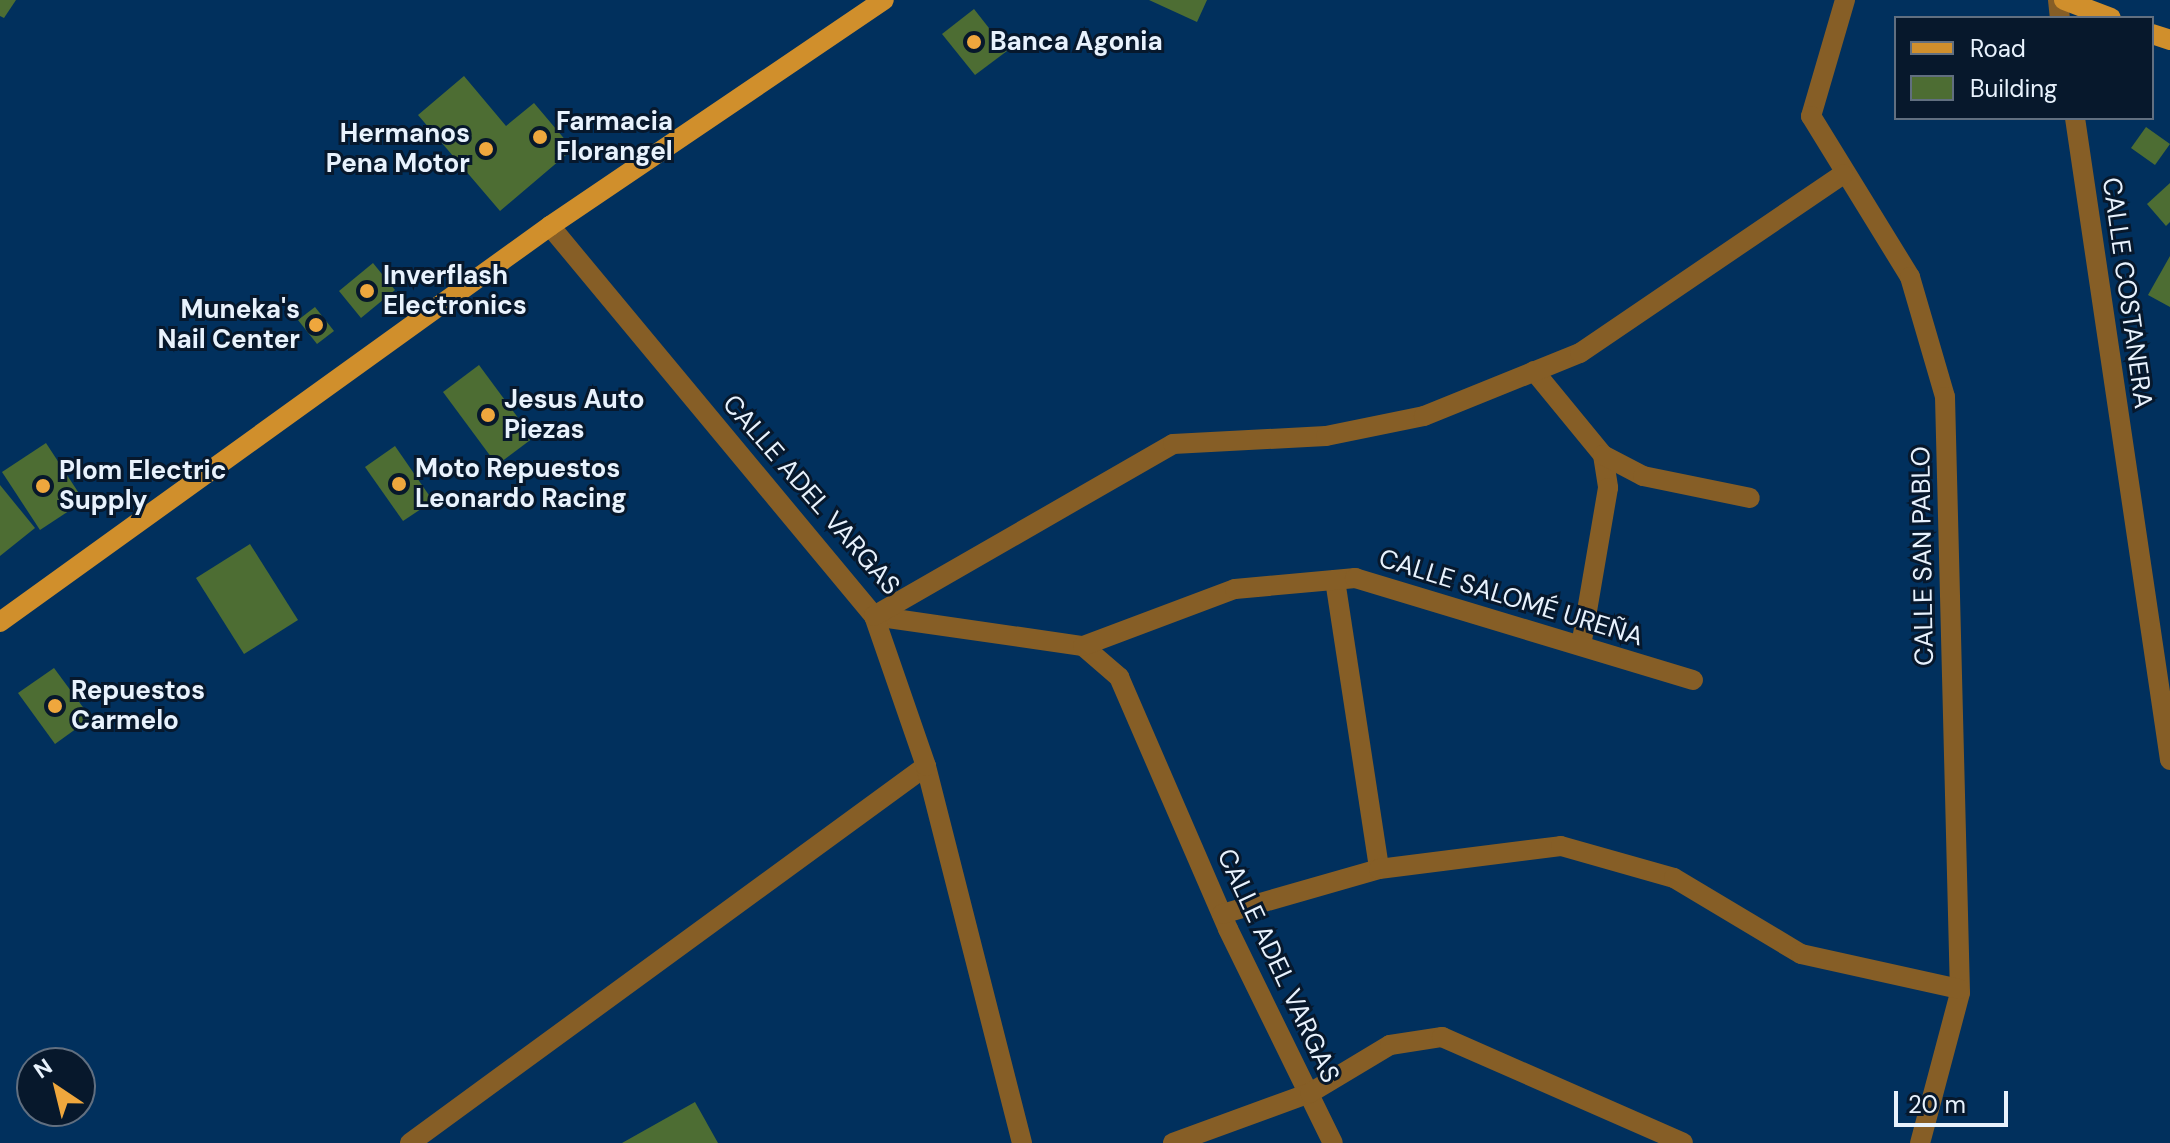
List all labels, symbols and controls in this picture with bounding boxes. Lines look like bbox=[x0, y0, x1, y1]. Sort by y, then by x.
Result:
legend bbox=[1894, 16, 2154, 120]
place label: Banca Agonia bbox=[990, 26, 1163, 58]
marker: Banca Agonia bbox=[965, 33, 983, 51]
text: Road bbox=[1970, 33, 2026, 64]
text: Building bbox=[1970, 73, 2057, 104]
place label: Farmacia Florangel bbox=[556, 106, 673, 168]
place label: Hermanos Pena Motor bbox=[326, 118, 470, 180]
marker: Farmacia Florangel bbox=[531, 128, 549, 146]
marker: Hermanos Pena Motor bbox=[477, 140, 495, 158]
street label: CALLE COSTANERA bbox=[2095, 175, 2159, 411]
place label: Inverflash Electronics bbox=[383, 260, 527, 322]
marker: Inverflash Electronics bbox=[358, 282, 376, 300]
place label: Muneka's Nail Center bbox=[158, 294, 300, 356]
marker: Muneka's Nail Center bbox=[307, 316, 325, 334]
place label: Jesus Auto Piezas bbox=[504, 384, 645, 446]
street label: CALLE ADEL VARGAS bbox=[716, 389, 906, 601]
marker: Jesus Auto Piezas bbox=[479, 406, 497, 424]
street label: CALLE SAN PABLO bbox=[1905, 446, 1941, 666]
place label: Moto Repuestos Leonardo Racing bbox=[415, 453, 627, 514]
place label: Plom Electric Supply bbox=[59, 455, 227, 516]
marker: Moto Repuestos Leonardo Racing bbox=[390, 475, 408, 493]
marker: Plom Electric Supply bbox=[34, 477, 52, 495]
street label: CALLE SALOMÉ UREÑA bbox=[1375, 543, 1647, 653]
place label: Repuestos Carmelo bbox=[71, 675, 205, 736]
marker: Repuestos Carmelo bbox=[46, 697, 64, 715]
street label: CALLE ADEL VARGAS bbox=[1210, 844, 1346, 1088]
north arrow bbox=[16, 1047, 96, 1127]
text: N bbox=[28, 1052, 58, 1085]
scale bar bbox=[1898, 1075, 2012, 1125]
text: 20 m bbox=[1908, 1089, 1966, 1120]

